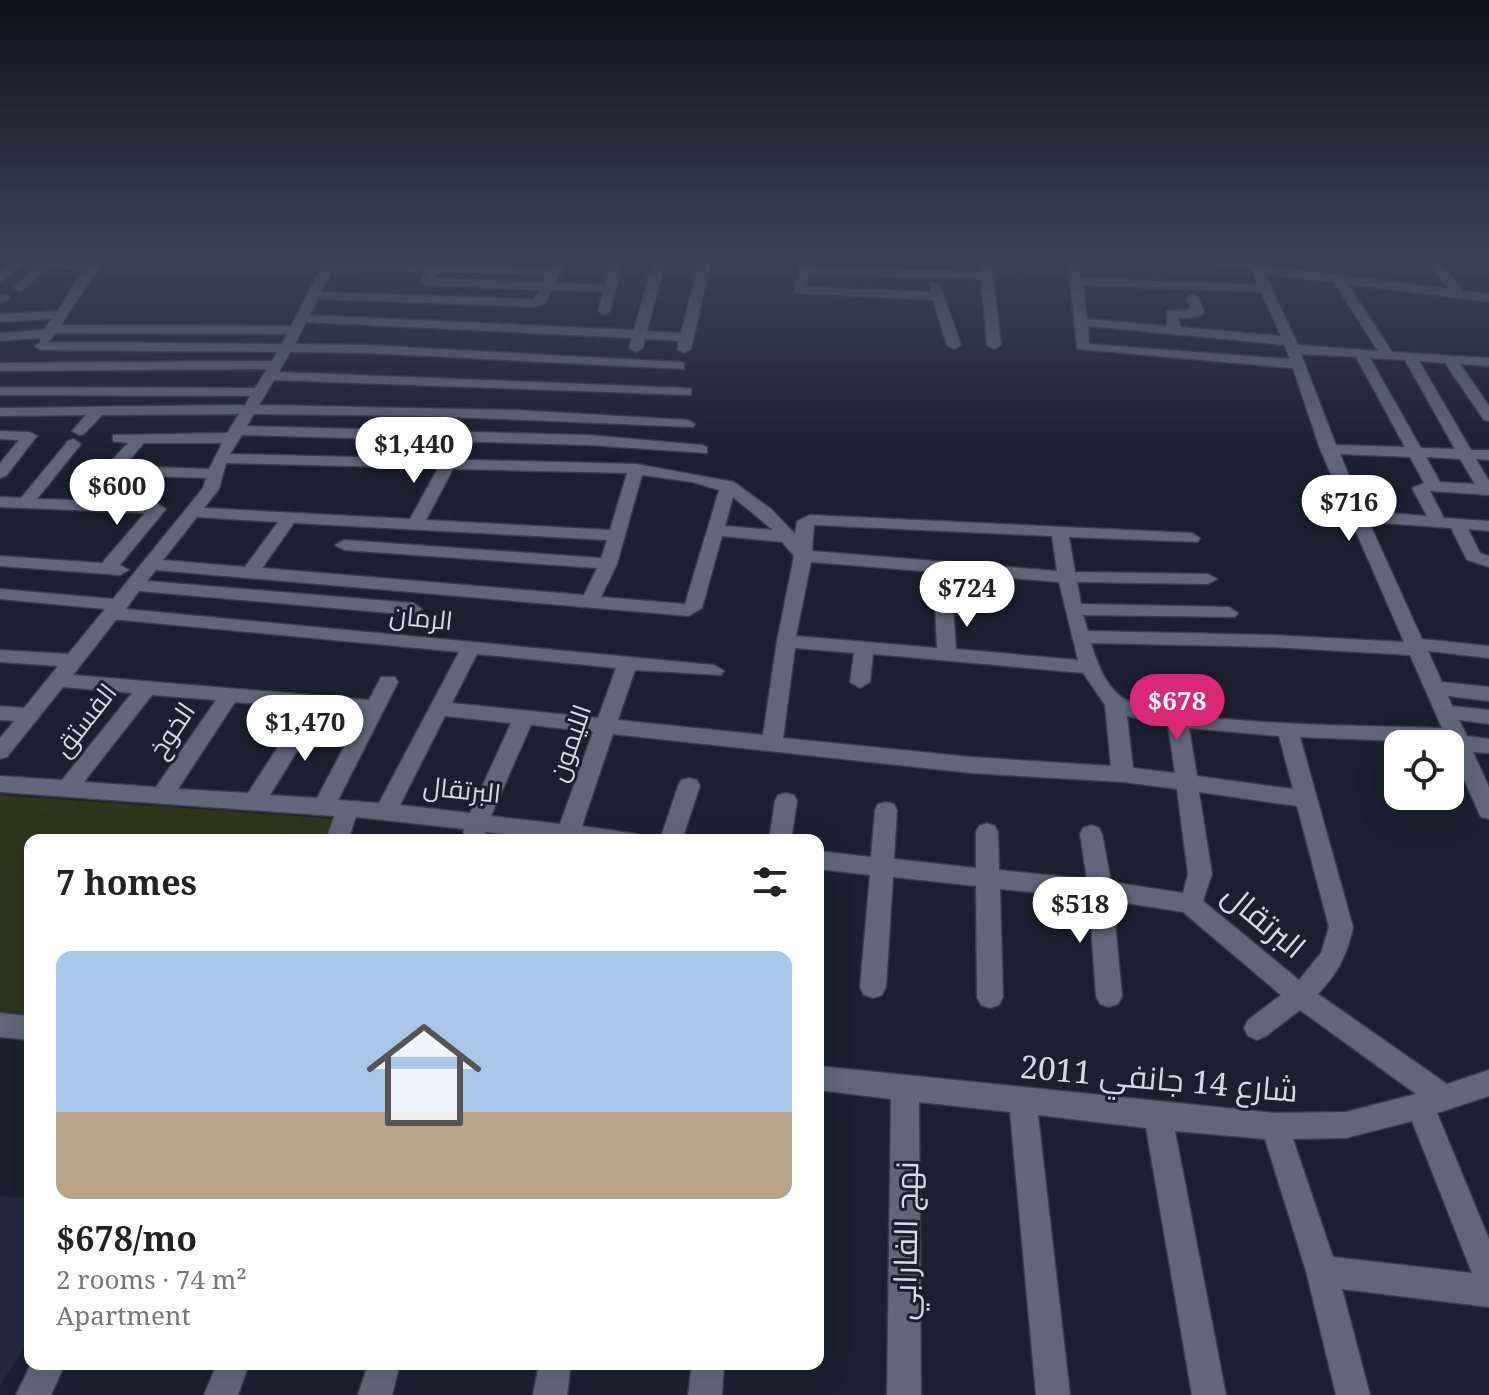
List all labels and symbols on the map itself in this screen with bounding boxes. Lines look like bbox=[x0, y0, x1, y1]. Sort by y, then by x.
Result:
pin: $1,440 bbox=[349, 417, 479, 485]
pin: $600 bbox=[70, 459, 164, 527]
pin: $716 bbox=[1302, 475, 1396, 543]
pin: $724 bbox=[920, 561, 1014, 629]
street label: الرمان bbox=[388, 596, 455, 638]
pin: $678 bbox=[1130, 674, 1224, 742]
street label: الفستق bbox=[44, 675, 124, 764]
street label: الخوخ bbox=[139, 695, 203, 764]
pin: $1,470 bbox=[240, 695, 370, 763]
street label: الليمون bbox=[539, 699, 599, 786]
street label: البرتقال bbox=[421, 767, 503, 811]
street label: البرتقال bbox=[1214, 872, 1316, 967]
pin: $518 bbox=[1033, 877, 1127, 945]
street label: شارع 14 جانفي 2011 bbox=[1018, 1044, 1300, 1116]
street label: نهج الفارابي bbox=[882, 1161, 932, 1321]

